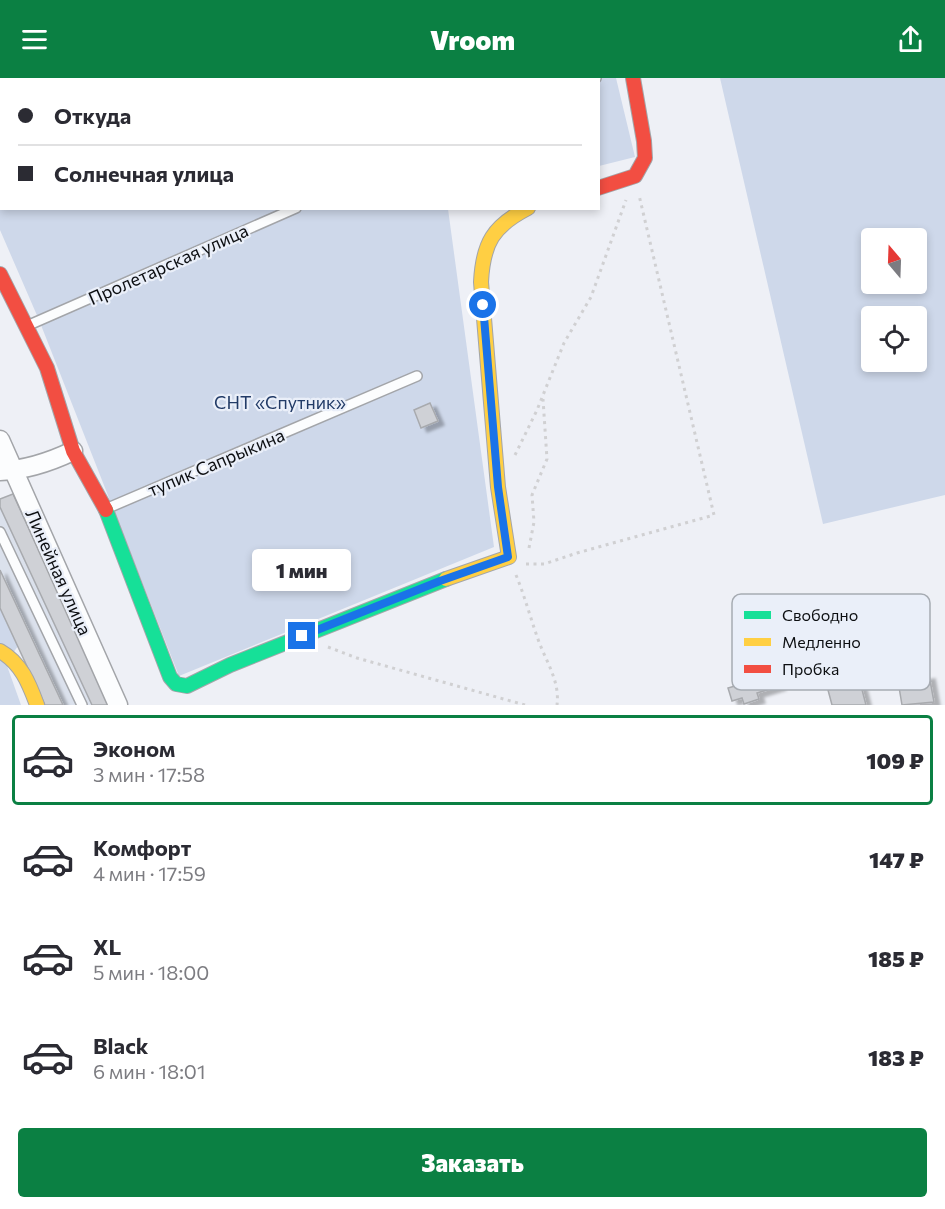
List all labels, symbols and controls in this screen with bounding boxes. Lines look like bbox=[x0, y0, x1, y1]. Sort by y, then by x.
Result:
icon: menu bbox=[18, 23, 51, 56]
text: Vroom bbox=[430, 23, 515, 56]
icon: share bbox=[894, 23, 927, 56]
text: Откуда bbox=[54, 102, 131, 129]
text: Солнечная улица bbox=[54, 160, 234, 187]
street label: Пролетарская улица bbox=[85, 219, 251, 309]
north arrow bbox=[861, 228, 927, 294]
map controls bbox=[861, 228, 927, 372]
route start bbox=[469, 291, 496, 318]
button: locate bbox=[861, 306, 927, 372]
park label: СНТ «Спутник» bbox=[214, 391, 346, 413]
street label: тупик Сапрыкина bbox=[144, 423, 288, 501]
street label: Линейная улица bbox=[21, 506, 97, 638]
callout: 1 мин bbox=[252, 549, 352, 591]
text: 1 мин bbox=[276, 558, 327, 582]
legend bbox=[732, 594, 930, 690]
text: Свободно bbox=[782, 605, 858, 624]
route end bbox=[288, 622, 315, 649]
text: Медленно bbox=[782, 632, 861, 651]
text: Пробка bbox=[782, 659, 839, 678]
icon: car bbox=[21, 733, 75, 787]
text: Эконом bbox=[93, 735, 175, 762]
text: 109 ₽ bbox=[866, 747, 924, 774]
text: 3 мин · 17:58 bbox=[93, 762, 205, 786]
icon: car bbox=[21, 832, 75, 886]
text: Комфорт bbox=[93, 834, 191, 861]
text: 147 ₽ bbox=[869, 846, 924, 873]
text: 4 мин · 17:59 bbox=[93, 861, 206, 885]
icon: car bbox=[21, 931, 75, 985]
text: XL bbox=[93, 933, 121, 960]
text: 185 ₽ bbox=[868, 945, 924, 972]
text: 5 мин · 18:00 bbox=[93, 960, 209, 984]
icon: car bbox=[21, 1030, 75, 1084]
text: Black bbox=[93, 1032, 148, 1059]
text: 183 ₽ bbox=[868, 1044, 924, 1071]
text: 6 мин · 18:01 bbox=[93, 1059, 205, 1083]
button: Заказать bbox=[18, 1128, 927, 1197]

